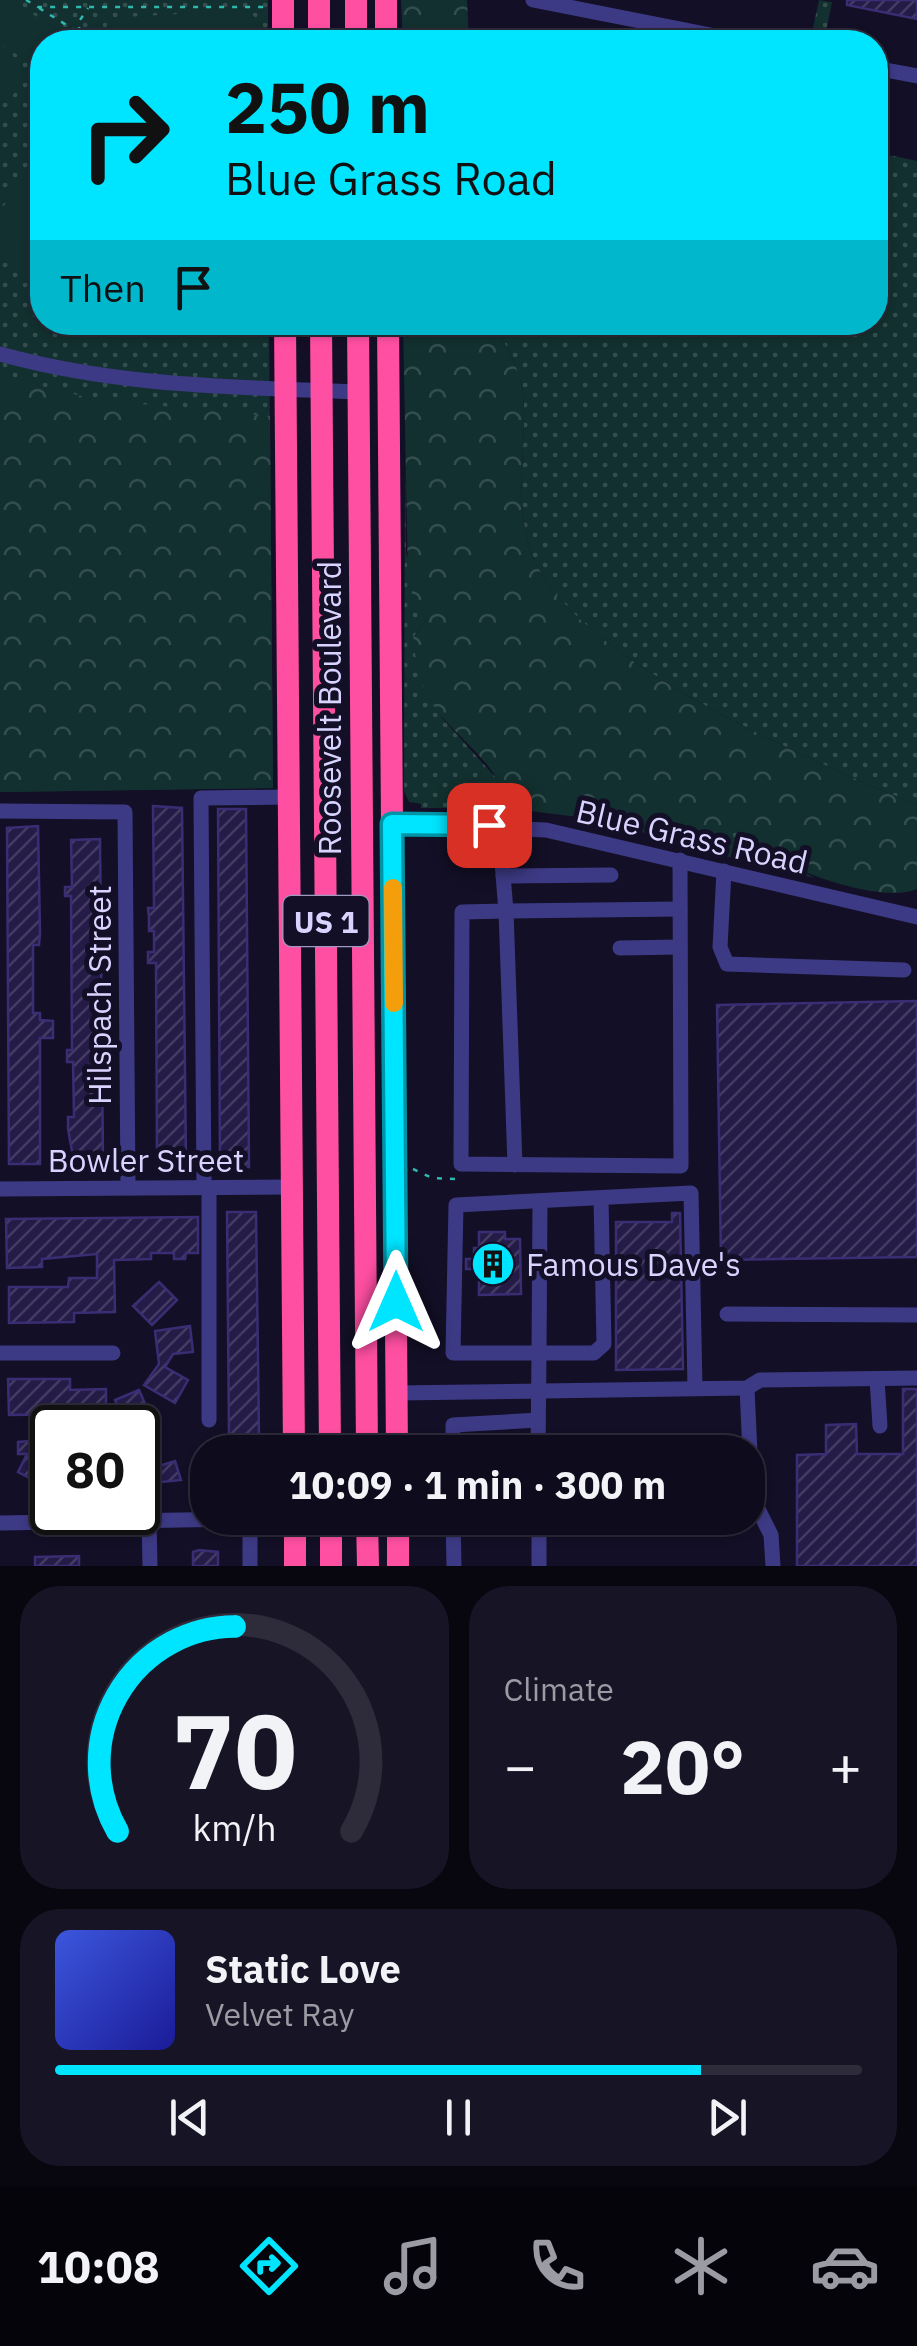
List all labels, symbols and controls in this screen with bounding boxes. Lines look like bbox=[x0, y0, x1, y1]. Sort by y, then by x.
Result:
text: 250 m bbox=[225, 61, 430, 152]
icon: right bbox=[60, 70, 190, 200]
text: Blue Grass Road bbox=[225, 149, 557, 207]
icon: arrive bbox=[166, 260, 221, 315]
text: Then bbox=[60, 263, 146, 312]
street label: Roosevelt Boulevard bbox=[308, 561, 350, 855]
pin bbox=[447, 783, 532, 868]
street label: Blue Grass Road bbox=[572, 789, 812, 883]
icon: arrive bbox=[462, 798, 517, 853]
street label: Hilspach Street bbox=[78, 885, 120, 1105]
road number: US 1 bbox=[284, 896, 368, 946]
street label: Bowler Street bbox=[48, 1139, 244, 1181]
building icon: Famous Dave's bbox=[470, 1241, 516, 1287]
place label: Famous Dave's bbox=[526, 1243, 741, 1285]
position arrow bbox=[344, 1250, 448, 1354]
speed limit sign: 80 bbox=[30, 1405, 160, 1535]
text: 10:09 · 1 min · 300 m bbox=[289, 1460, 666, 1509]
text: Climate bbox=[504, 1668, 614, 1710]
text: 70 bbox=[172, 1682, 297, 1818]
text: 20° bbox=[620, 1717, 745, 1815]
text: − bbox=[504, 1730, 537, 1801]
text: + bbox=[829, 1730, 862, 1801]
text: km/h bbox=[192, 1804, 276, 1851]
text: Static Love bbox=[205, 1944, 401, 1993]
text: Velvet Ray bbox=[205, 1993, 354, 2035]
icon: previous bbox=[162, 2090, 217, 2145]
icon: pause bbox=[431, 2090, 486, 2145]
icon: next bbox=[700, 2090, 755, 2145]
icon: directions bbox=[234, 2231, 304, 2301]
icon: music bbox=[378, 2231, 448, 2301]
icon: phone bbox=[522, 2231, 592, 2301]
icon: climate bbox=[666, 2231, 736, 2301]
icon: car bbox=[810, 2231, 880, 2301]
text: 10:08 bbox=[37, 2237, 160, 2295]

